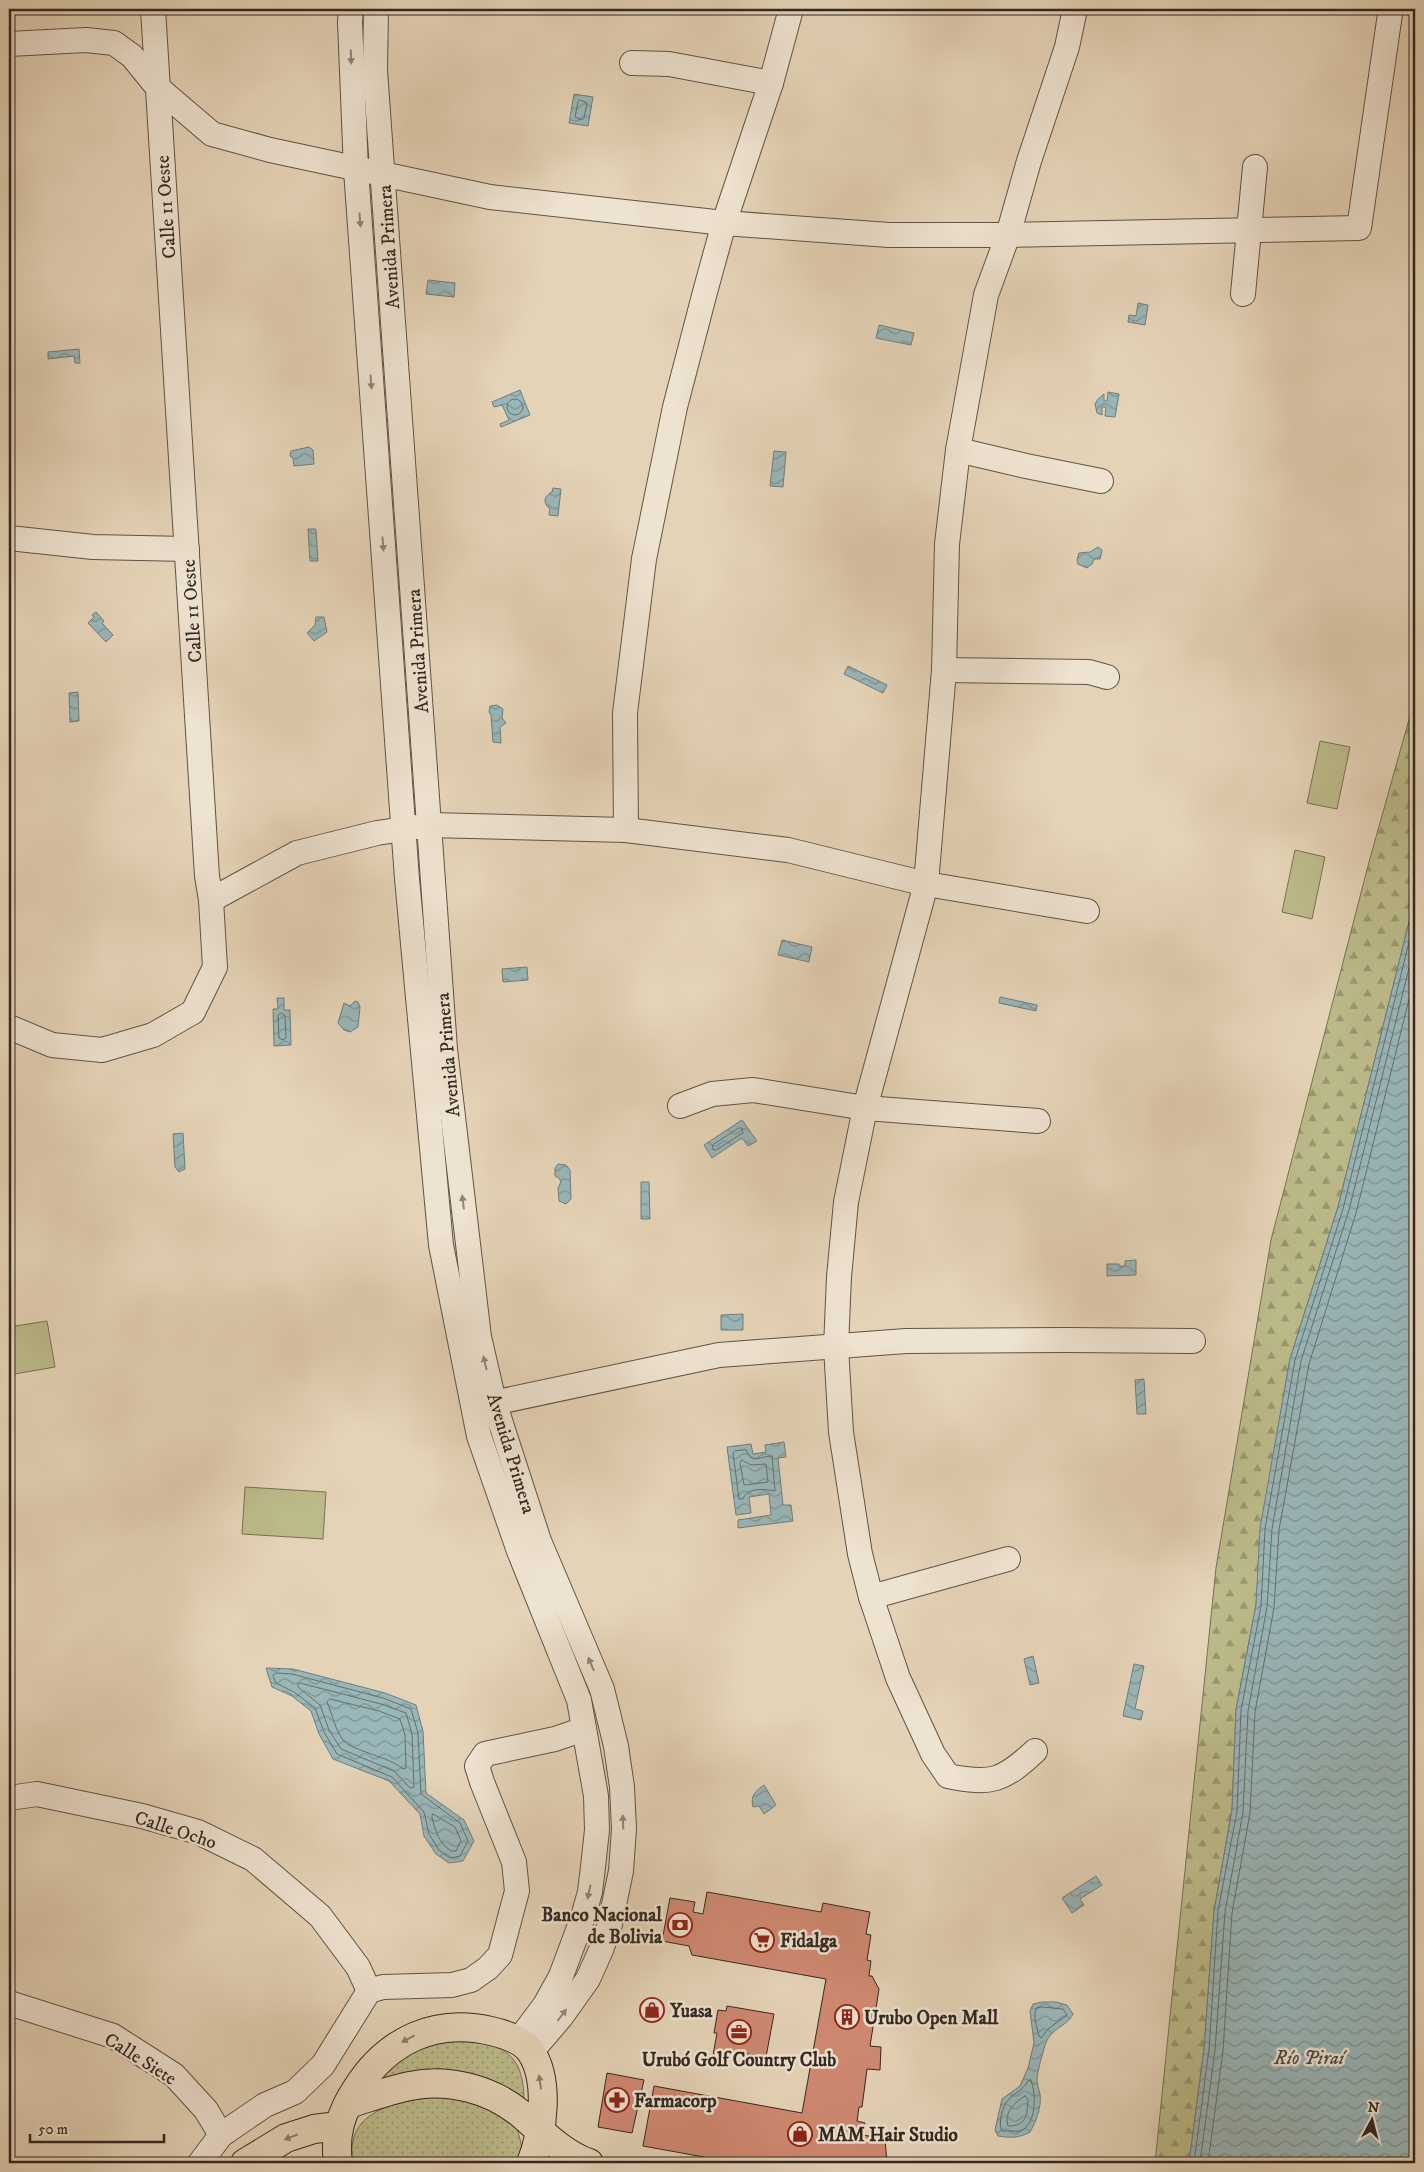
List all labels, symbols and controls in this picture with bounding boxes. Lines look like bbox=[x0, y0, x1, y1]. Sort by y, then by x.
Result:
one-way arrow bbox=[347, 50, 355, 66]
street label: Calle 11 Oeste bbox=[151, 154, 182, 259]
street label: Avenida Primera bbox=[374, 184, 405, 310]
one-way arrow bbox=[356, 212, 364, 228]
one-way arrow bbox=[367, 374, 375, 390]
one-way arrow bbox=[379, 536, 387, 552]
street label: Calle 11 Oeste bbox=[177, 558, 208, 663]
street label: Avenida Primera bbox=[403, 588, 434, 714]
street label: Avenida Primera bbox=[432, 992, 465, 1118]
one-way arrow bbox=[459, 1194, 467, 1210]
one-way arrow bbox=[481, 1355, 489, 1370]
street label: Avenida Primera bbox=[481, 1391, 540, 1516]
one-way arrow bbox=[587, 1657, 595, 1671]
street label: Calle Ocho bbox=[132, 1806, 219, 1854]
one-way arrow bbox=[619, 1814, 627, 1830]
one-way arrow bbox=[585, 1885, 593, 1900]
place label: Banco Nacional de Bolivia bbox=[541, 1904, 663, 1949]
bank icon: Banco Nacional de Bolivia bbox=[667, 1912, 693, 1938]
supermarket icon: Fidalga bbox=[749, 1927, 775, 1953]
place label: Fidalga bbox=[780, 1930, 838, 1953]
shop icon: Yuasa bbox=[639, 1997, 665, 2023]
place label: Yuasa bbox=[669, 2000, 713, 2023]
building icon: Urubo Open Mall bbox=[834, 2004, 860, 2030]
place label: Urubo Open Mall bbox=[864, 2007, 999, 2030]
one-way arrow bbox=[557, 2008, 567, 2022]
office icon: Urubó Golf Country Club bbox=[726, 2019, 752, 2045]
street label: Calle Siete bbox=[100, 2028, 181, 2090]
one-way arrow bbox=[401, 2035, 416, 2043]
water label: Río Piraí bbox=[1273, 2046, 1348, 2071]
place label: Urubó Golf Country Club bbox=[642, 2049, 836, 2072]
one-way arrow bbox=[536, 2074, 544, 2090]
pharmacy icon: Farmacorp bbox=[604, 2087, 630, 2113]
place label: Farmacorp bbox=[634, 2090, 717, 2113]
north arrow bbox=[1346, 2094, 1396, 2144]
text: N bbox=[1367, 2098, 1381, 2118]
scale bar bbox=[30, 2112, 164, 2144]
text: 50 m bbox=[38, 2120, 68, 2139]
shop icon: MAM Hair Studio bbox=[787, 2121, 813, 2147]
place label: MAM Hair Studio bbox=[818, 2124, 958, 2147]
one-way arrow bbox=[283, 2133, 298, 2141]

